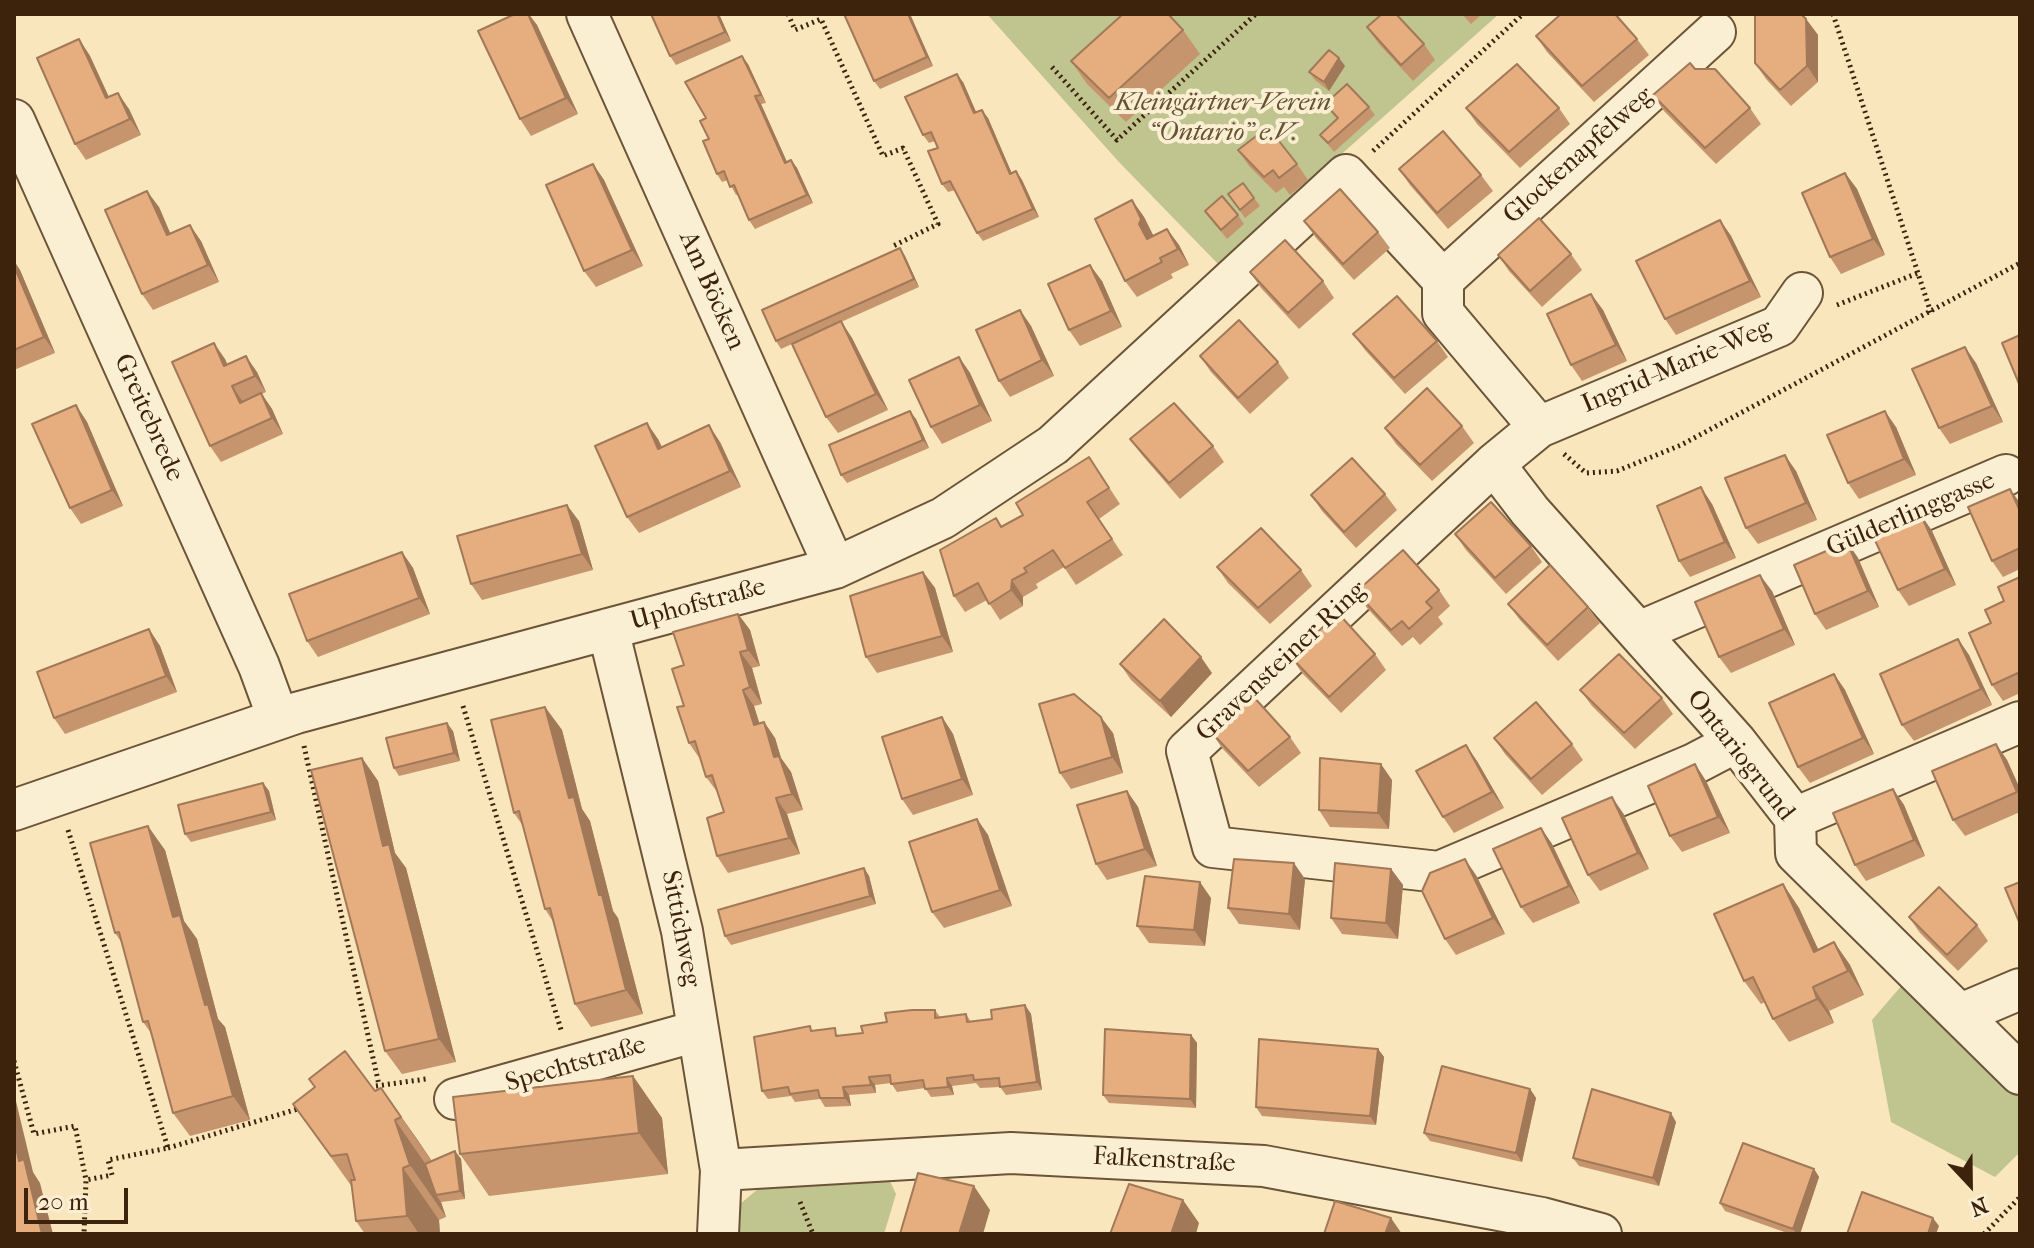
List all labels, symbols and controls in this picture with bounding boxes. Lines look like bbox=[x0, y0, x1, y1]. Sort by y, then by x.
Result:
street label: Glockenapfelweg bbox=[1498, 81, 1660, 231]
park label: Kleingärtner-Verein “Ontario” e.V. bbox=[1115, 88, 1331, 150]
street label: Am Böcken bbox=[671, 227, 751, 355]
street label: Ingrid-Marie-Weg bbox=[1577, 313, 1777, 421]
street label: Greitebrede bbox=[106, 350, 190, 486]
street label: Gülderlinggasse bbox=[1822, 466, 2000, 564]
street label: Uphofstraße bbox=[627, 572, 769, 638]
street label: Gravensteiner Ring bbox=[1191, 575, 1373, 749]
street label: Ontariogrund bbox=[1679, 684, 1801, 828]
street label: Sittichweg bbox=[653, 868, 707, 990]
street label: Spechtstraße bbox=[502, 1030, 650, 1100]
street label: Falkenstraße bbox=[1092, 1142, 1236, 1180]
north arrow bbox=[1930, 1144, 2010, 1224]
scale bar bbox=[28, 1172, 132, 1222]
text: 20 m bbox=[38, 1188, 89, 1216]
text: N bbox=[1966, 1191, 1992, 1221]

